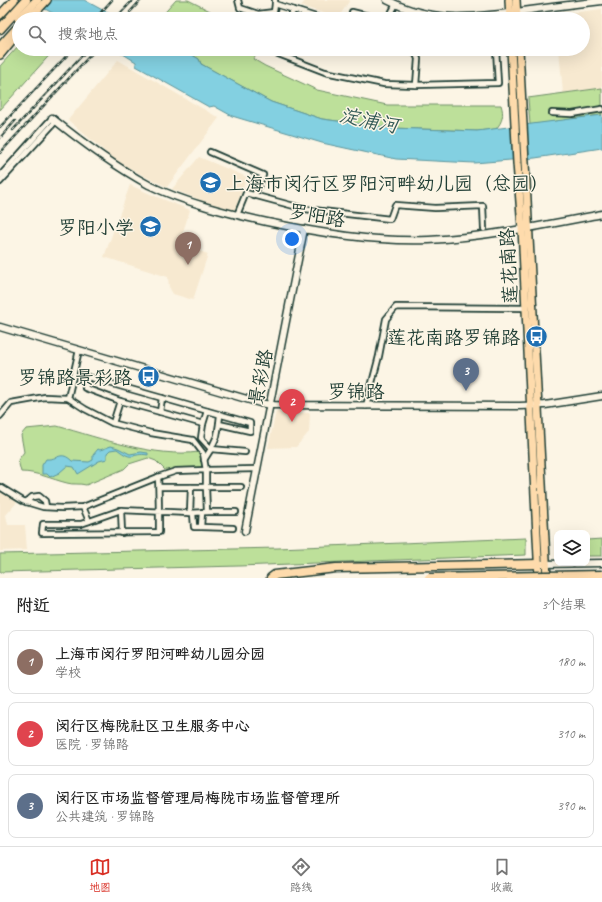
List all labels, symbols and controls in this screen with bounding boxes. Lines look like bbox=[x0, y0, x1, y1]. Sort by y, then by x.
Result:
search box bbox=[12, 12, 590, 56]
icon: search bbox=[26, 23, 48, 45]
text: 搜索地点 bbox=[58, 25, 118, 44]
water label: 淀浦河 bbox=[337, 102, 404, 139]
school or university icon: 上海市闵行区罗阳河畔幼儿园（总园） bbox=[198, 170, 224, 196]
place label: 上海市闵行区罗阳河畔幼儿园（总园） bbox=[226, 172, 549, 196]
street label: 罗阳路 bbox=[287, 199, 347, 233]
school or university icon: 罗阳小学 bbox=[137, 214, 163, 240]
place label: 罗阳小学 bbox=[58, 216, 134, 240]
street label: 莲花南路 bbox=[495, 227, 523, 305]
your location bbox=[282, 229, 302, 249]
pin: 1 bbox=[175, 232, 201, 265]
bus stop icon: 莲花南路罗锦路 bbox=[523, 324, 549, 350]
place label: 莲花南路罗锦路 bbox=[387, 326, 520, 350]
street label: 景彩路 bbox=[244, 347, 278, 407]
pin: 3 bbox=[453, 358, 479, 391]
bus stop icon: 罗锦路景彩路 bbox=[135, 364, 161, 390]
place label: 罗锦路景彩路 bbox=[18, 366, 132, 390]
street label: 罗锦路 bbox=[327, 380, 385, 404]
pin: 2 bbox=[279, 389, 305, 422]
map controls bbox=[554, 530, 590, 566]
button: layers bbox=[554, 530, 590, 566]
text: 附近 bbox=[16, 595, 50, 616]
text: 3个结果 bbox=[541, 597, 586, 613]
text: 上海市闵行罗阳河畔幼儿园分园 bbox=[55, 645, 265, 664]
text: 1 bbox=[27, 654, 33, 670]
text: 180 m bbox=[557, 654, 585, 670]
text: 学校 bbox=[55, 665, 81, 681]
text: 闵行区梅陇社区卫生服务中心 bbox=[55, 717, 250, 736]
text: 2 bbox=[27, 726, 33, 742]
text: 310 m bbox=[557, 726, 585, 742]
text: 医院 · 罗锦路 bbox=[55, 737, 129, 753]
text: 闵行区市场监督管理局梅陇市场监督管理所 bbox=[55, 789, 340, 808]
text: 3 bbox=[27, 798, 33, 814]
text: 390 m bbox=[557, 798, 585, 814]
text: 公共建筑 · 罗锦路 bbox=[55, 809, 155, 825]
tab: 地图 bbox=[89, 856, 111, 894]
tab: 路线 bbox=[290, 856, 312, 894]
tab: 收藏 bbox=[491, 856, 513, 894]

